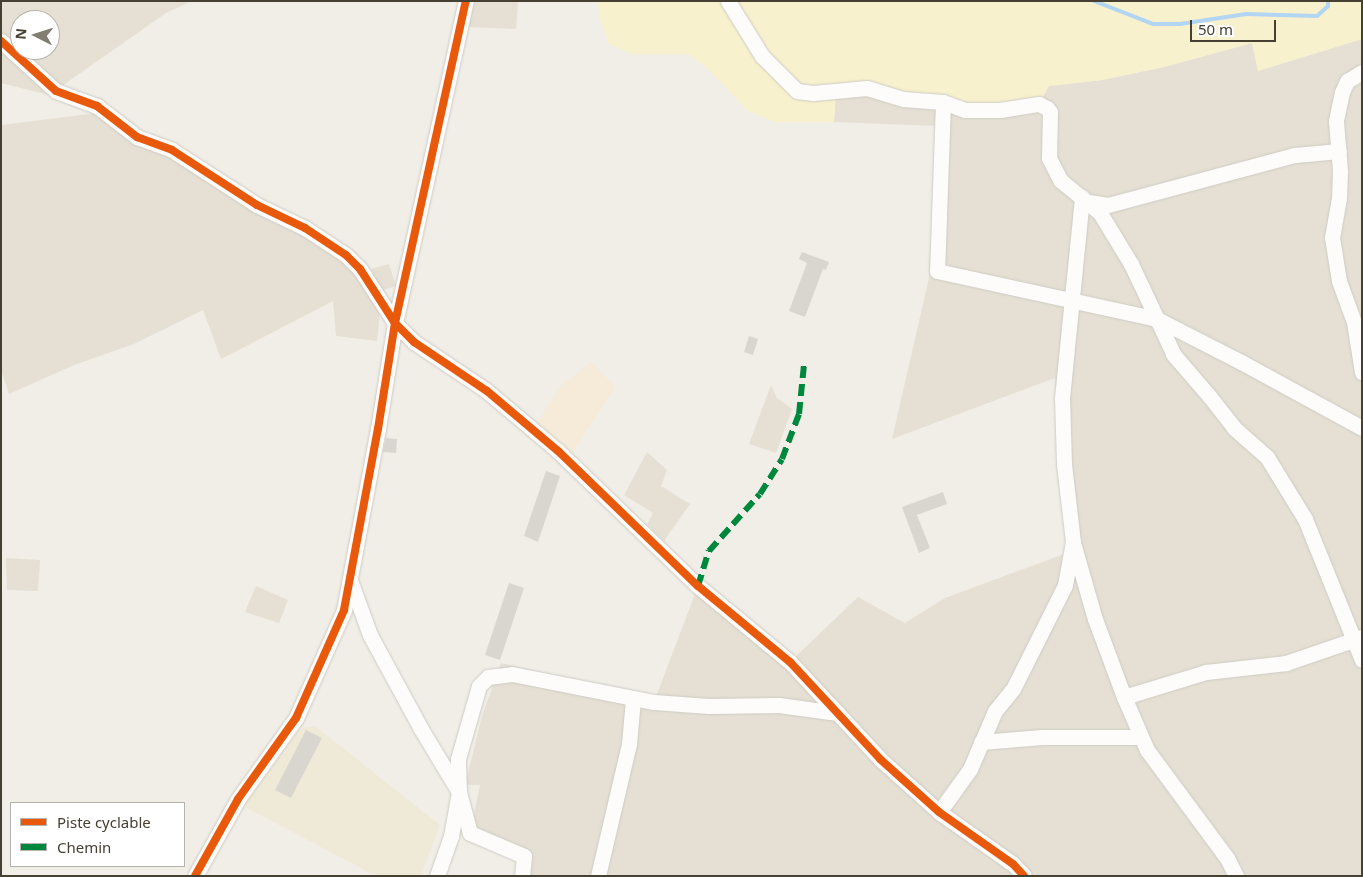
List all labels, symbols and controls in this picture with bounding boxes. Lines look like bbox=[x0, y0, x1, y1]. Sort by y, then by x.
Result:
north arrow bbox=[10, 10, 60, 60]
scale bar bbox=[1193, 10, 1279, 42]
text: 50 m bbox=[1198, 19, 1233, 39]
text: N bbox=[11, 27, 31, 40]
legend bbox=[10, 802, 185, 867]
text: Piste cyclable bbox=[57, 812, 151, 832]
text: Chemin bbox=[57, 837, 111, 857]

